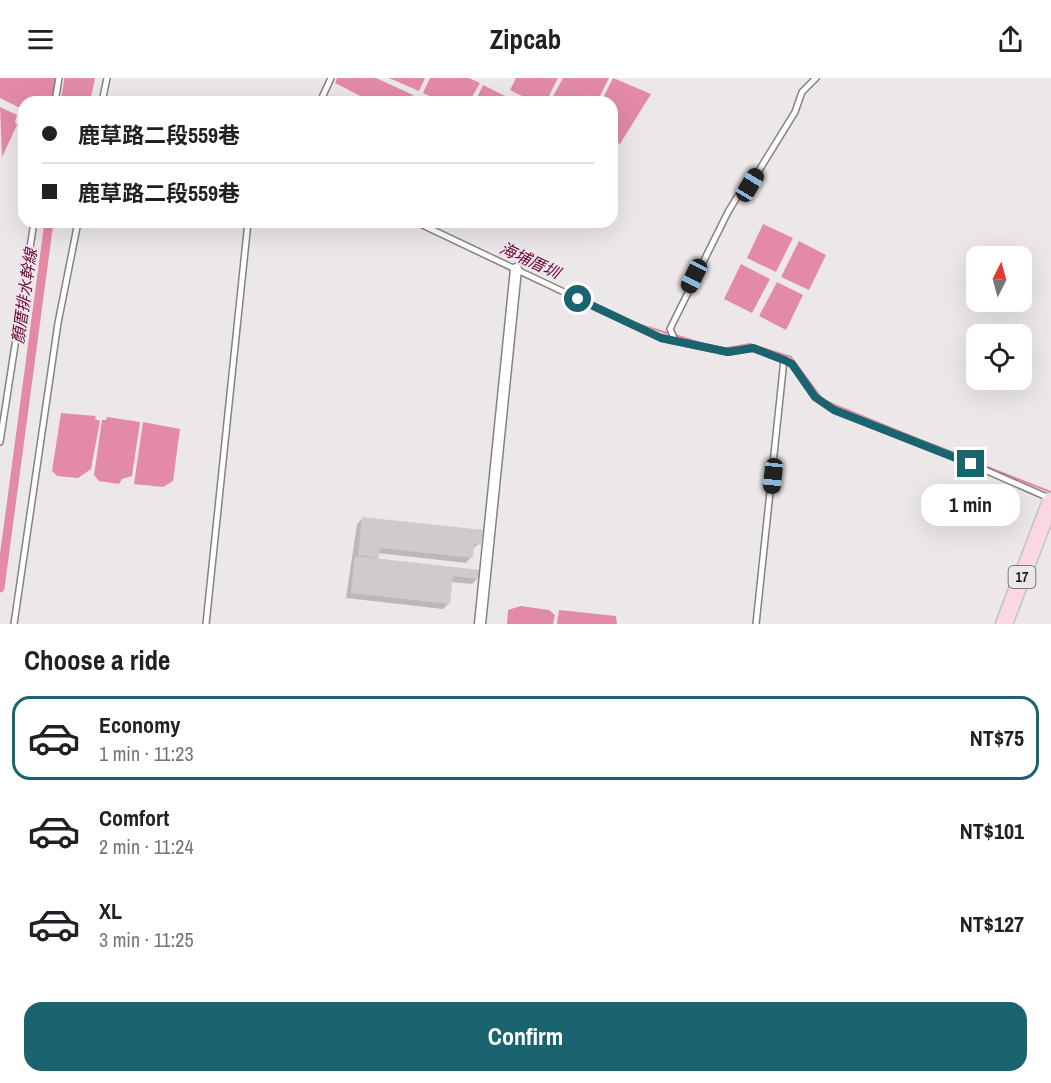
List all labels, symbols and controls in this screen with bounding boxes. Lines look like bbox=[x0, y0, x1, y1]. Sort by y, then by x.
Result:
text: Zipcab bbox=[490, 21, 561, 57]
icon: menu bbox=[24, 23, 57, 56]
icon: share bbox=[994, 23, 1027, 56]
text: 鹿草路二段559巷 bbox=[78, 120, 240, 150]
car bbox=[733, 165, 767, 205]
text: 鹿草路二段559巷 bbox=[78, 178, 240, 208]
water label: 海埔厝圳 bbox=[496, 237, 565, 284]
water label: 顏厝排水幹線 bbox=[6, 245, 42, 345]
north arrow bbox=[966, 246, 1032, 312]
map controls bbox=[966, 246, 1032, 390]
car bbox=[678, 256, 710, 296]
route start bbox=[564, 285, 591, 312]
button: locate bbox=[966, 324, 1032, 390]
route end bbox=[957, 450, 984, 477]
car bbox=[762, 457, 784, 495]
callout: 1 min bbox=[922, 485, 1020, 527]
text: 1 min bbox=[949, 491, 992, 518]
road number: 17 bbox=[1008, 566, 1036, 588]
text: Choose a ride bbox=[24, 642, 170, 678]
text: Economy bbox=[99, 710, 180, 740]
icon: car bbox=[27, 711, 81, 765]
text: NT$75 bbox=[970, 723, 1024, 753]
text: 1 min · 11:23 bbox=[99, 740, 194, 767]
text: Comfort bbox=[99, 803, 169, 833]
icon: car bbox=[27, 804, 81, 858]
text: NT$101 bbox=[960, 816, 1024, 846]
text: 2 min · 11:24 bbox=[99, 833, 194, 860]
text: XL bbox=[99, 896, 122, 926]
icon: car bbox=[27, 897, 81, 951]
text: NT$127 bbox=[960, 909, 1024, 939]
text: 3 min · 11:25 bbox=[99, 926, 194, 953]
button: Confirm bbox=[24, 1002, 1027, 1071]

